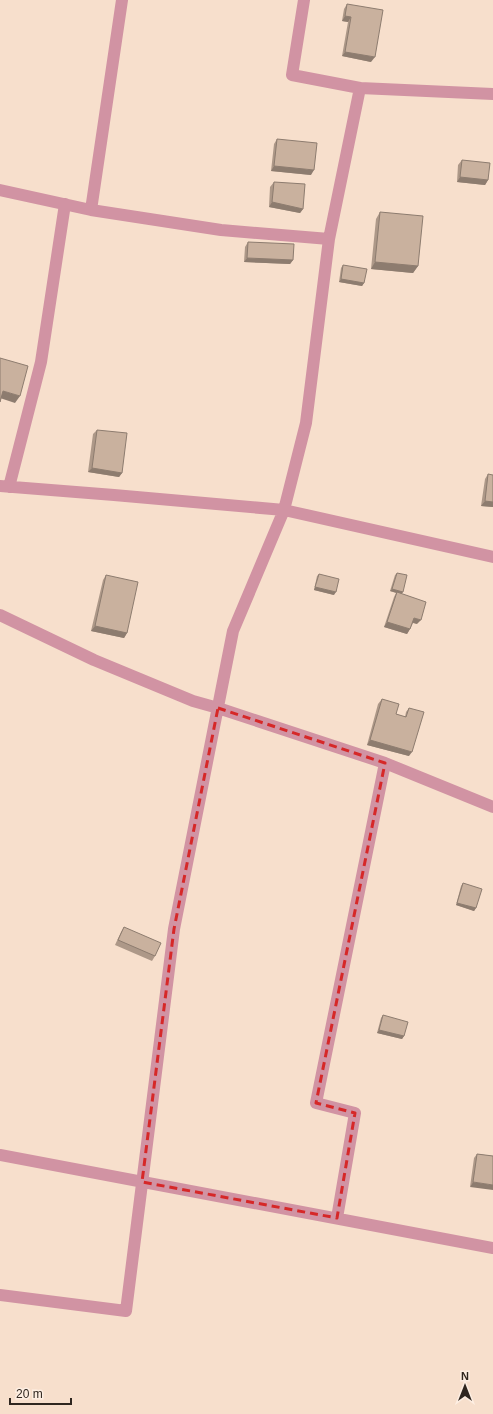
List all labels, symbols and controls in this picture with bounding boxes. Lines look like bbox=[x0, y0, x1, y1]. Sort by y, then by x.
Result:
north arrow bbox=[445, 1366, 485, 1406]
text: N bbox=[461, 1370, 469, 1382]
scale bar bbox=[10, 1380, 71, 1406]
text: 20 m bbox=[16, 1387, 43, 1401]

